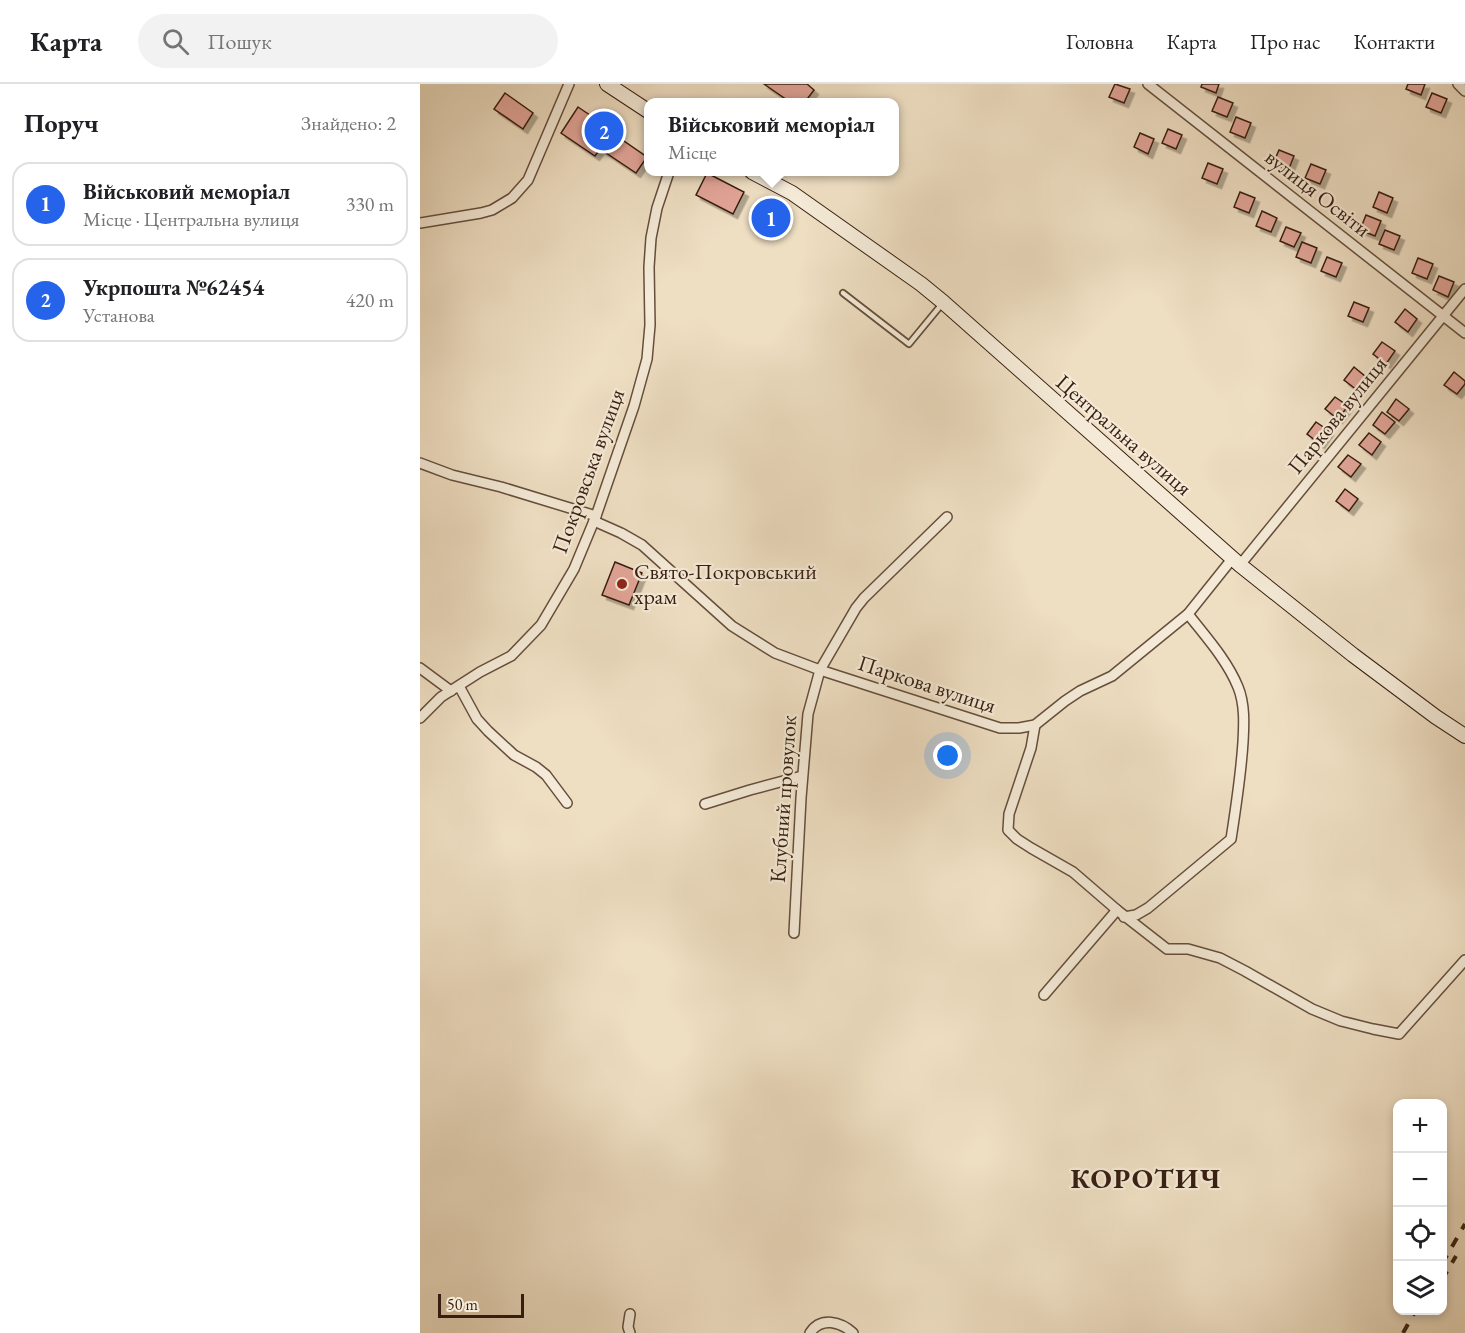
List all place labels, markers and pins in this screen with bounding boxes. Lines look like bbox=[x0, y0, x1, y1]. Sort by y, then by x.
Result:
pin: 2 bbox=[584, 108, 624, 154]
pin: 1 bbox=[752, 196, 790, 240]
place label: Свято-Покровський храм bbox=[634, 557, 817, 611]
marker: Свято-Покровський храм bbox=[615, 577, 629, 591]

